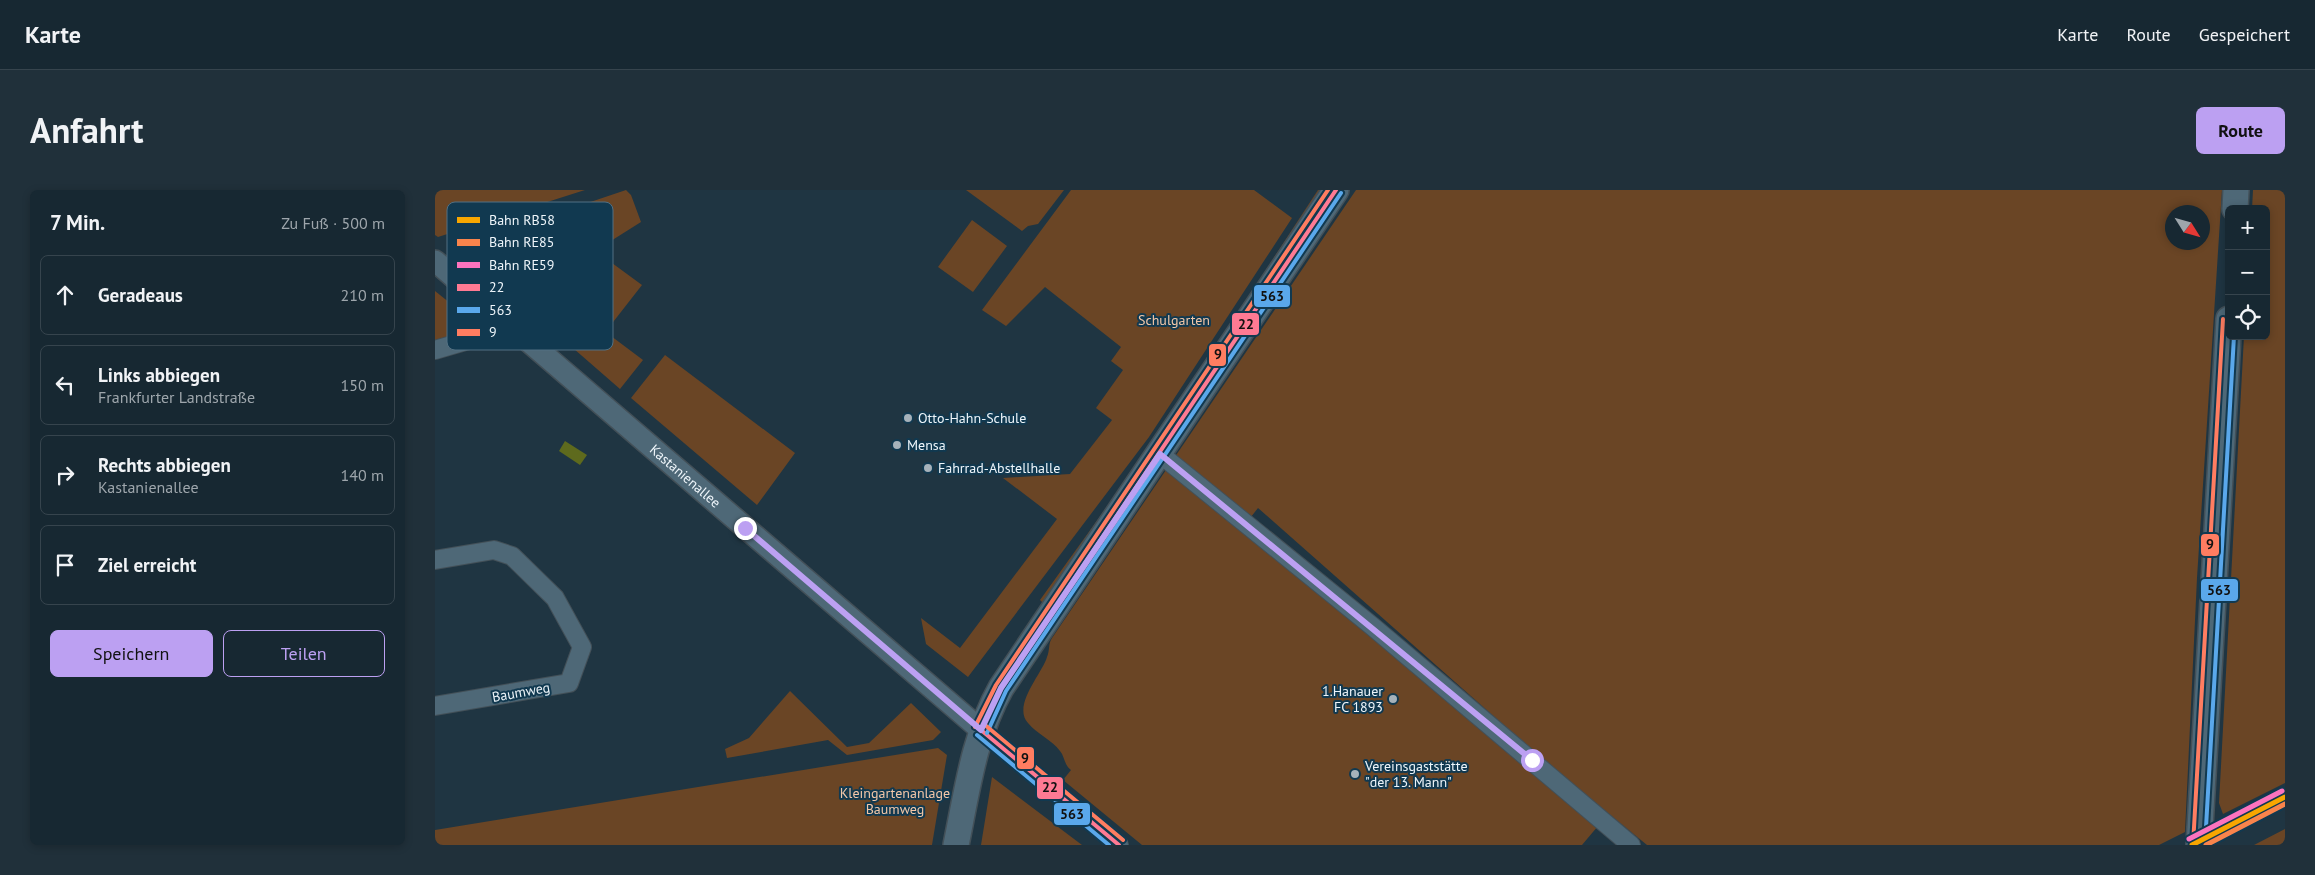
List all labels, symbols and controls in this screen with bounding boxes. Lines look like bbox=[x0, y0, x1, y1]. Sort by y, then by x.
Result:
text: Karte bbox=[25, 19, 81, 50]
text: Karte bbox=[2057, 23, 2098, 46]
text: Route bbox=[2126, 23, 2171, 46]
text: Gespeichert bbox=[2199, 23, 2290, 46]
text: Anfahrt bbox=[30, 107, 143, 153]
button: Route bbox=[2196, 107, 2285, 154]
legend bbox=[447, 202, 613, 350]
north arrow bbox=[2165, 205, 2210, 250]
map controls bbox=[2225, 205, 2270, 340]
button: + bbox=[2225, 205, 2270, 250]
text: 7 Min. bbox=[50, 209, 105, 236]
text: Bahn RB58 bbox=[489, 211, 555, 229]
text: Zu Fuß · 500 m bbox=[281, 213, 385, 233]
text: Bahn RE85 bbox=[489, 233, 554, 251]
button: − bbox=[2225, 250, 2270, 295]
text: Bahn RE59 bbox=[489, 256, 554, 274]
text: 22 bbox=[489, 278, 504, 296]
icon: ahead bbox=[51, 281, 79, 309]
text: Geradeaus bbox=[98, 283, 183, 307]
line badge: 563 bbox=[1253, 284, 1291, 308]
text: 210 m bbox=[341, 285, 384, 305]
text: 563 bbox=[1260, 287, 1284, 305]
button: locate bbox=[2225, 295, 2270, 340]
text: 563 bbox=[489, 301, 512, 319]
park label: Schulgarten bbox=[1138, 311, 1210, 329]
line badge: 22 bbox=[1231, 312, 1260, 336]
text: 22 bbox=[1238, 315, 1254, 333]
text: 9 bbox=[489, 323, 497, 341]
line badge: 9 bbox=[1208, 343, 1227, 367]
text: 9 bbox=[1214, 345, 1222, 363]
text: Links abbiegen bbox=[98, 363, 220, 387]
icon: left bbox=[51, 371, 79, 399]
text: 150 m bbox=[341, 375, 384, 395]
text: Frankfurter Landstraße bbox=[98, 387, 255, 407]
place label: Otto-Hahn-Schule bbox=[918, 409, 1026, 427]
marker: Otto-Hahn-Schule bbox=[902, 412, 914, 424]
place label: Mensa bbox=[907, 436, 946, 454]
marker: Mensa bbox=[891, 439, 903, 451]
street label: Kastanienallee bbox=[646, 440, 725, 512]
text: Rechts abbiegen bbox=[98, 453, 231, 477]
place label: Fahrrad-Abstellhalle bbox=[938, 459, 1060, 477]
icon: right bbox=[51, 461, 79, 489]
marker: Fahrrad-Abstellhalle bbox=[922, 462, 934, 474]
text: 140 m bbox=[341, 465, 384, 485]
text: Kastanienallee bbox=[98, 477, 199, 497]
route end bbox=[734, 517, 757, 540]
line badge: 9 bbox=[2200, 533, 2220, 557]
text: 9 bbox=[2206, 535, 2214, 553]
icon: arrive bbox=[51, 551, 79, 579]
text: Ziel erreicht bbox=[98, 553, 196, 577]
line badge: 563 bbox=[2200, 578, 2239, 602]
text: 563 bbox=[2207, 581, 2231, 599]
button: Speichern bbox=[50, 630, 213, 677]
button: Teilen bbox=[223, 630, 385, 677]
street label: Baumweg bbox=[491, 678, 551, 706]
place label: 1.Hanauer FC 1893 bbox=[1322, 682, 1383, 716]
marker: 1.Hanauer FC 1893 bbox=[1387, 693, 1399, 705]
line badge: 9 bbox=[1016, 746, 1035, 770]
text: 9 bbox=[1021, 749, 1029, 767]
route start bbox=[1521, 749, 1544, 772]
place label: Vereinsgaststätte "der 13. Mann" bbox=[1364, 757, 1468, 791]
marker: Vereinsgaststätte "der 13. Mann" bbox=[1349, 768, 1361, 780]
line badge: 22 bbox=[1036, 776, 1064, 800]
text: 22 bbox=[1042, 778, 1058, 796]
park label: Kleingartenanlage Baumweg bbox=[840, 784, 950, 818]
line badge: 563 bbox=[1053, 802, 1091, 826]
text: 563 bbox=[1060, 805, 1084, 823]

